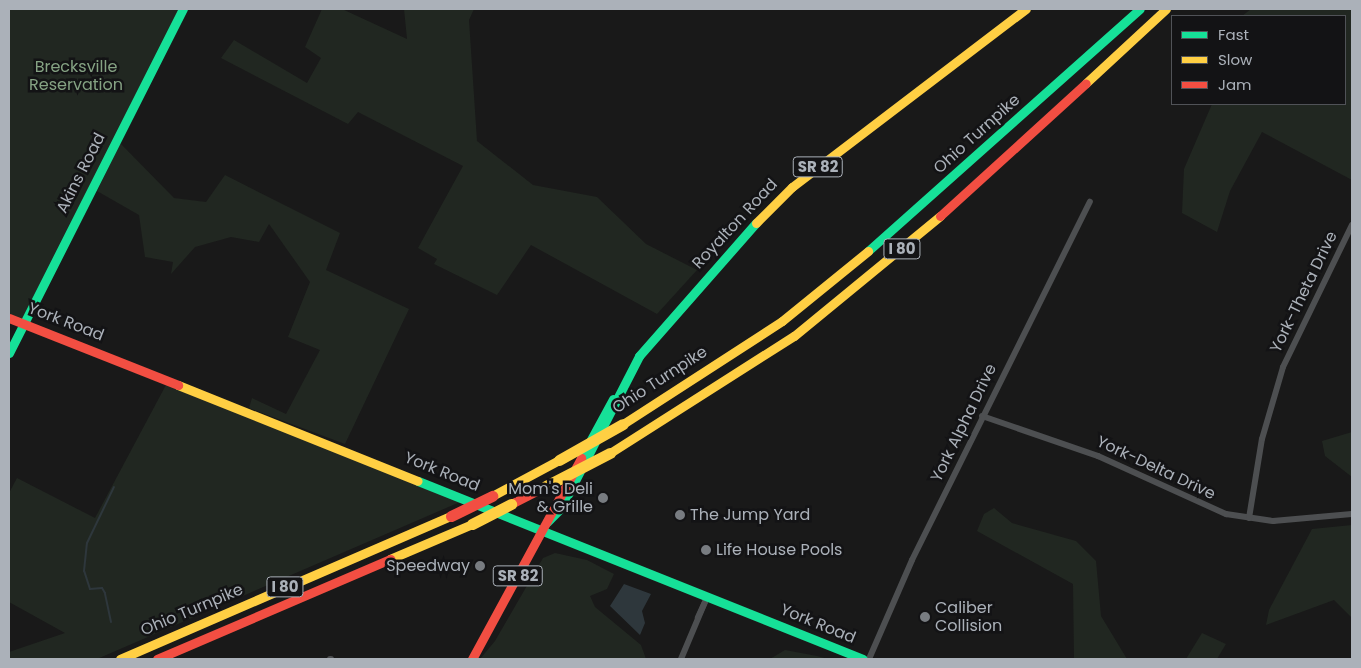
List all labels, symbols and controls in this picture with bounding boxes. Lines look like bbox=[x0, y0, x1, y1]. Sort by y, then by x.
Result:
legend bbox=[1171, 15, 1346, 105]
text: Fast bbox=[1218, 24, 1249, 45]
text: Slow bbox=[1218, 49, 1252, 70]
park label: Brecksville Reservation bbox=[29, 57, 123, 95]
text: Jam bbox=[1218, 74, 1252, 95]
street label: Ohio Turnpike bbox=[930, 90, 1024, 178]
street label: Akins Road bbox=[53, 130, 109, 216]
road number: SR 82 bbox=[792, 154, 844, 180]
street label: Royalton Road bbox=[688, 175, 782, 273]
street label: York-Theta Drive bbox=[1266, 228, 1342, 356]
road number: I 80 bbox=[883, 236, 921, 262]
street label: York Road bbox=[25, 299, 107, 345]
street label: Ohio Turnpike bbox=[609, 342, 711, 418]
street label: York Alpha Drive bbox=[927, 361, 1001, 485]
street label: York-Delta Drive bbox=[1094, 432, 1218, 504]
street label: York Road bbox=[401, 448, 483, 496]
place label: Mom's Deli & Grille bbox=[508, 479, 593, 517]
marker: Mom's Deli & Grille bbox=[597, 492, 609, 504]
place label: The Jump Yard bbox=[690, 505, 810, 525]
marker: The Jump Yard bbox=[674, 509, 686, 521]
place label: Life House Pools bbox=[716, 540, 842, 560]
marker: Life House Pools bbox=[700, 544, 712, 556]
place label: Speedway bbox=[386, 556, 470, 576]
marker: Speedway bbox=[474, 560, 486, 572]
road number: SR 82 bbox=[492, 564, 544, 588]
road number: I 80 bbox=[266, 574, 304, 600]
street label: Ohio Turnpike bbox=[138, 580, 246, 640]
place label: Caliber Collision bbox=[935, 598, 1002, 636]
street label: York Road bbox=[777, 600, 859, 648]
marker: Caliber Collision bbox=[919, 611, 931, 623]

